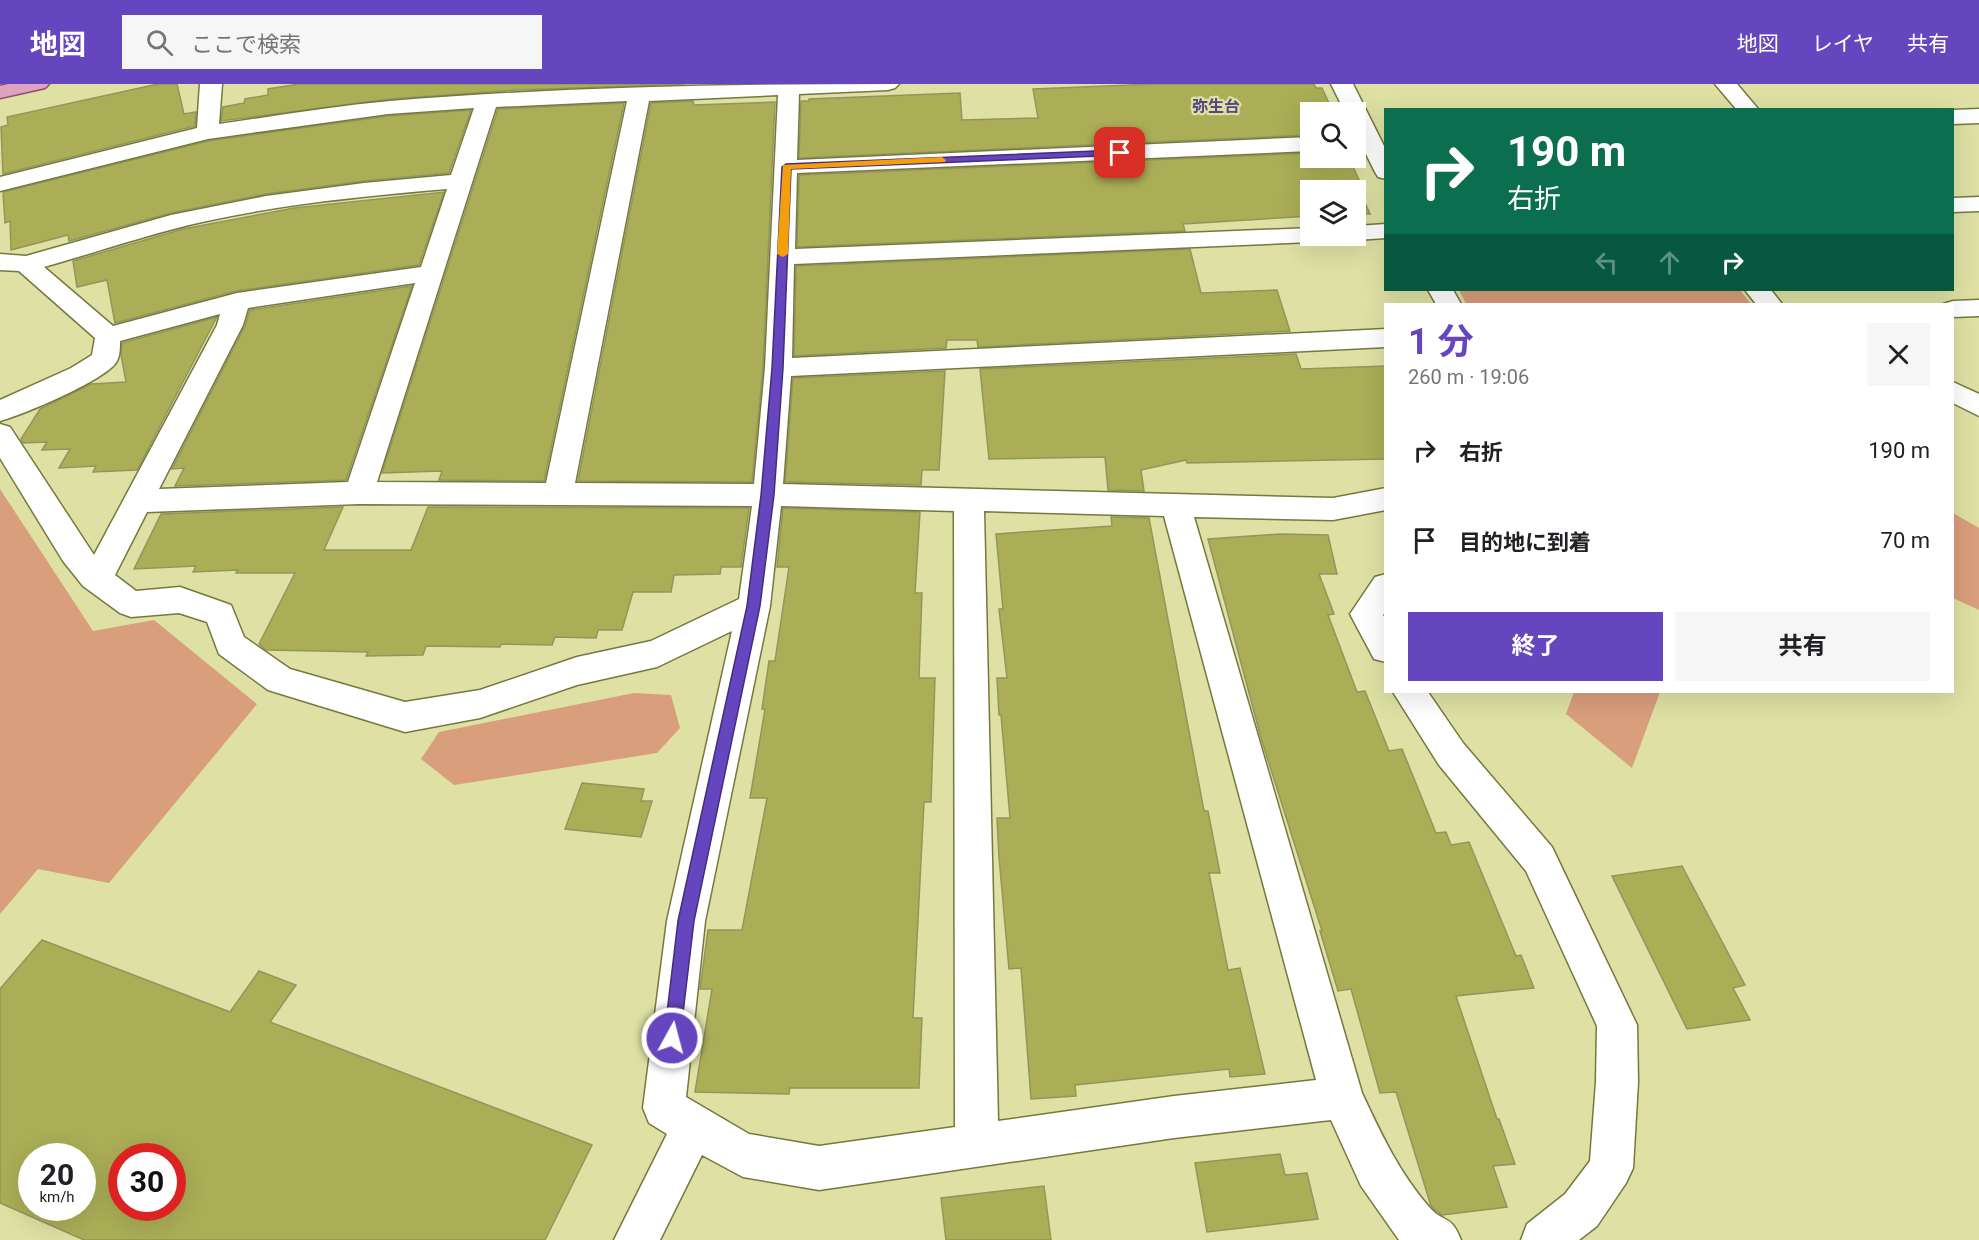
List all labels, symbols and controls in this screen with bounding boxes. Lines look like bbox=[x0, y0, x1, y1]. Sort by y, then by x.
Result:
search box bbox=[122, 15, 542, 69]
icon: search bbox=[143, 26, 176, 59]
text: 地図 bbox=[30, 28, 86, 61]
text: ここで検索 bbox=[191, 32, 301, 57]
text: 地図 bbox=[1737, 32, 1779, 56]
text: レイヤ bbox=[1812, 32, 1874, 56]
text: 共有 bbox=[1907, 32, 1949, 56]
district label: 弥生台 bbox=[1192, 97, 1240, 116]
map controls bbox=[1300, 102, 1366, 246]
button: search bbox=[1300, 102, 1366, 168]
pin bbox=[1094, 127, 1145, 178]
text: 190 m bbox=[1507, 127, 1626, 176]
icon: right bbox=[1408, 132, 1486, 210]
icon: arrive bbox=[1103, 136, 1136, 169]
button: layers bbox=[1300, 180, 1366, 246]
text: 右折 bbox=[1507, 183, 1561, 215]
icon: left bbox=[1590, 246, 1623, 279]
icon: ahead bbox=[1653, 246, 1686, 279]
icon: right bbox=[1716, 246, 1749, 279]
text: 1 分 bbox=[1408, 321, 1474, 363]
button: close bbox=[1867, 323, 1930, 386]
text: 260 m · 19:06 bbox=[1408, 365, 1529, 389]
icon: right bbox=[1408, 434, 1441, 467]
text: 190 m bbox=[1868, 438, 1930, 463]
text: 右折 bbox=[1459, 440, 1503, 465]
icon: arrive bbox=[1408, 524, 1441, 557]
text: 70 m bbox=[1881, 528, 1930, 553]
text: 目的地に到着 bbox=[1459, 530, 1591, 555]
button: 終了 bbox=[1408, 612, 1663, 681]
button: 共有 bbox=[1675, 612, 1930, 681]
position arrow bbox=[640, 1006, 704, 1070]
speed limit sign: 30 bbox=[108, 1143, 186, 1221]
text: 20 bbox=[40, 1157, 74, 1192]
text: km/h bbox=[39, 1188, 75, 1206]

